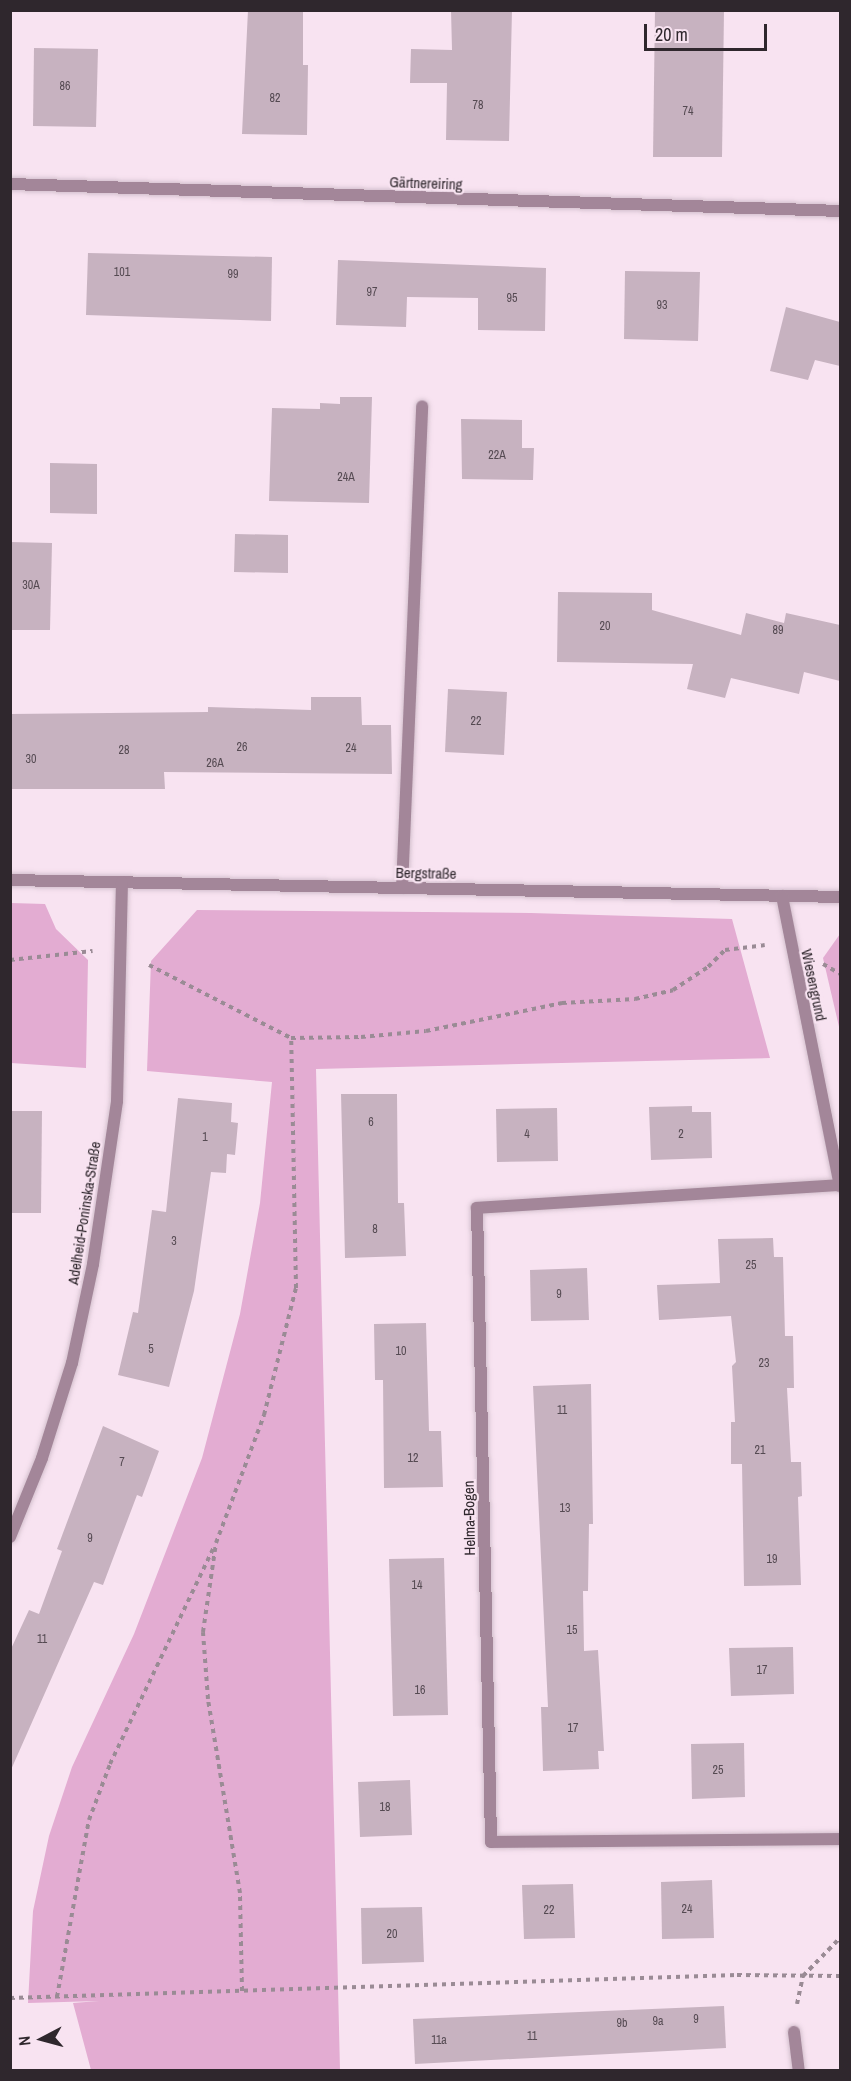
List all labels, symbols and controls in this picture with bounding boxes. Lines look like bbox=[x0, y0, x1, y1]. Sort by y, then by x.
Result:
scale bar bbox=[647, 12, 770, 50]
text: 20 m bbox=[655, 22, 688, 47]
house number: 86 bbox=[60, 80, 70, 94]
house number: 82 bbox=[270, 92, 280, 106]
house number: 78 bbox=[473, 99, 483, 113]
house number: 74 bbox=[683, 105, 693, 119]
street label: Gärtnereiring bbox=[389, 173, 463, 193]
house number: 101 bbox=[114, 266, 130, 280]
house number: 99 bbox=[228, 268, 238, 282]
house number: 97 bbox=[367, 286, 377, 300]
house number: 95 bbox=[507, 292, 517, 306]
house number: 93 bbox=[657, 299, 667, 313]
house number: 22A bbox=[488, 449, 506, 463]
house number: 24A bbox=[337, 471, 355, 485]
house number: 30A bbox=[22, 579, 40, 593]
house number: 20 bbox=[600, 620, 610, 634]
house number: 89 bbox=[773, 624, 783, 638]
house number: 22 bbox=[471, 715, 481, 729]
house number: 26 bbox=[237, 741, 247, 755]
house number: 24 bbox=[346, 742, 356, 756]
house number: 28 bbox=[119, 744, 129, 758]
house number: 30 bbox=[26, 753, 36, 767]
house number: 26A bbox=[206, 757, 224, 771]
street label: Bergstraße bbox=[395, 863, 457, 883]
street label: Wiesengrund bbox=[798, 947, 830, 1023]
house number: 6 bbox=[368, 1116, 374, 1130]
house number: 4 bbox=[524, 1128, 530, 1142]
house number: 2 bbox=[678, 1128, 684, 1142]
house number: 1 bbox=[202, 1131, 208, 1145]
street label: Adelheid-Poninska-Straße bbox=[64, 1140, 104, 1286]
house number: 8 bbox=[372, 1223, 378, 1237]
house number: 3 bbox=[171, 1235, 177, 1249]
house number: 25 bbox=[746, 1259, 756, 1273]
house number: 9 bbox=[556, 1288, 562, 1302]
house number: 5 bbox=[148, 1343, 154, 1357]
house number: 10 bbox=[396, 1345, 406, 1359]
house number: 23 bbox=[759, 1357, 769, 1371]
house number: 11 bbox=[557, 1404, 567, 1418]
house number: 21 bbox=[755, 1444, 765, 1458]
house number: 12 bbox=[408, 1452, 418, 1466]
house number: 7 bbox=[119, 1456, 125, 1470]
street label: Helma-Bogen bbox=[459, 1480, 479, 1556]
house number: 13 bbox=[560, 1502, 570, 1516]
house number: 9 bbox=[87, 1532, 93, 1546]
house number: 19 bbox=[767, 1553, 777, 1567]
house number: 14 bbox=[412, 1579, 422, 1593]
house number: 15 bbox=[567, 1624, 577, 1638]
house number: 11 bbox=[37, 1633, 47, 1647]
house number: 17 bbox=[757, 1664, 767, 1678]
house number: 16 bbox=[415, 1684, 425, 1698]
house number: 17 bbox=[568, 1722, 578, 1736]
house number: 25 bbox=[713, 1764, 723, 1778]
house number: 18 bbox=[380, 1801, 390, 1815]
house number: 24 bbox=[682, 1903, 692, 1917]
house number: 22 bbox=[544, 1904, 554, 1918]
house number: 20 bbox=[387, 1928, 397, 1942]
north arrow bbox=[12, 2009, 72, 2069]
house number: 9 bbox=[693, 2013, 699, 2027]
house number: 9a bbox=[653, 2015, 663, 2029]
house number: 9b bbox=[617, 2017, 627, 2031]
house number: 11 bbox=[527, 2030, 537, 2044]
house number: 11a bbox=[431, 2034, 447, 2048]
text: N bbox=[13, 2035, 36, 2047]

